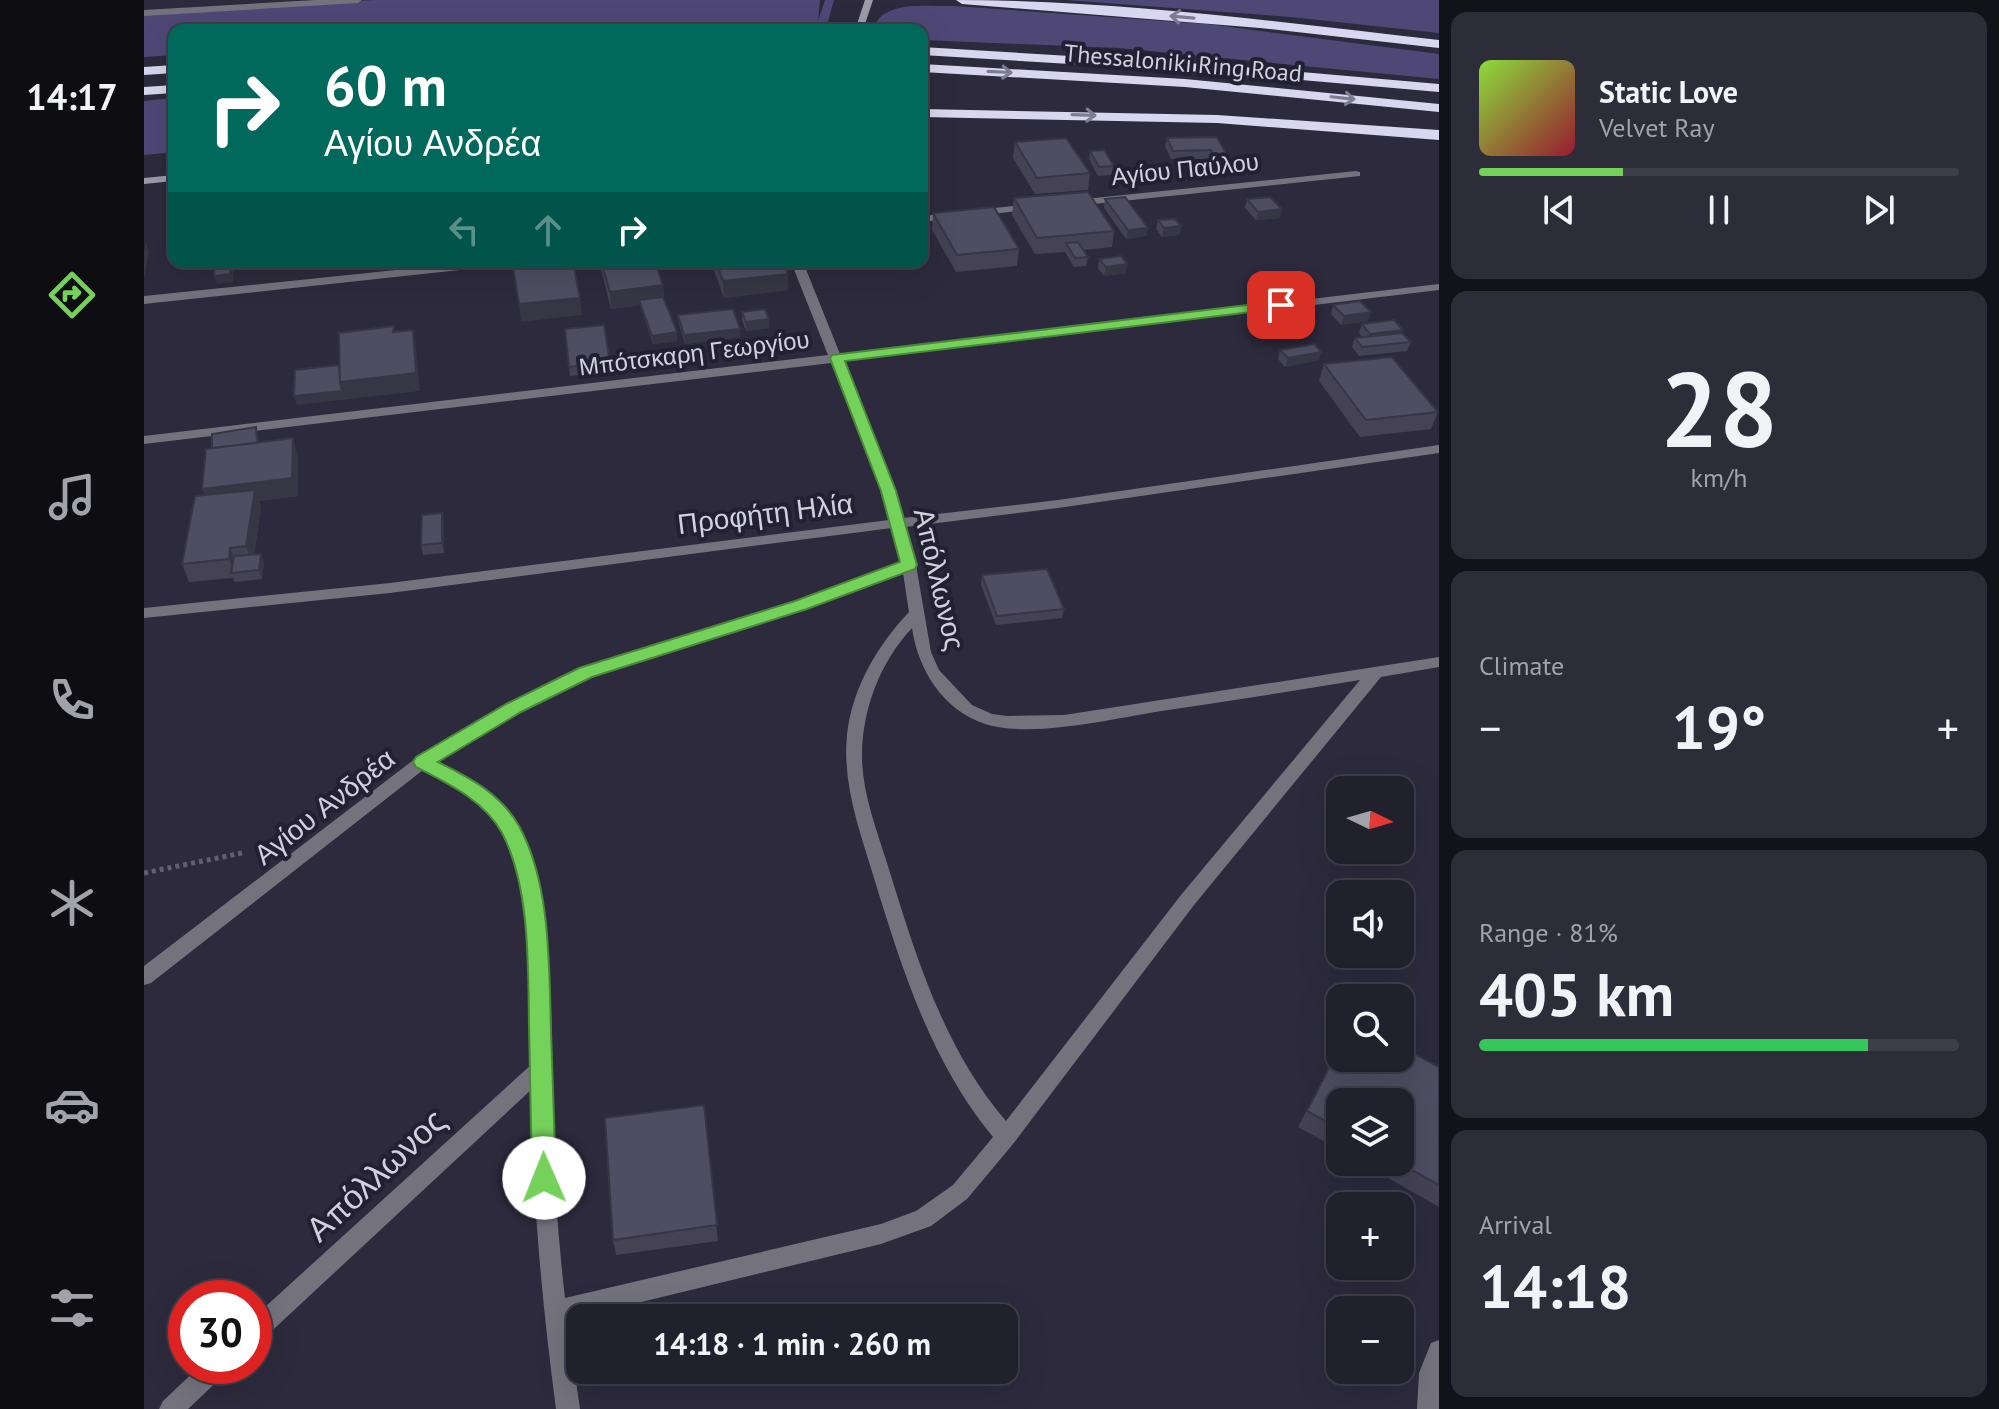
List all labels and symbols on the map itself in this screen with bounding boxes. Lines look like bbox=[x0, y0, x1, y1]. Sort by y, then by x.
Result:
one-way arrow bbox=[1169, 10, 1196, 25]
street label: Thessaloniki Ring Road bbox=[1063, 37, 1303, 89]
one-way arrow bbox=[986, 64, 1013, 79]
one-way arrow bbox=[1329, 91, 1356, 106]
one-way arrow bbox=[1070, 107, 1097, 122]
street label: Αγίου Παύλου bbox=[1110, 146, 1260, 192]
pin bbox=[1247, 271, 1315, 339]
street label: Μπότσκαρη Γεωργίου bbox=[577, 323, 811, 383]
street label: Προφήτη Ηλία bbox=[675, 484, 855, 542]
street label: Απόλλωνος bbox=[906, 504, 974, 654]
street label: Αγίου Ανδρέα bbox=[246, 739, 402, 873]
north arrow bbox=[1326, 776, 1414, 864]
street label: Απόλλωνος bbox=[296, 1098, 454, 1250]
position arrow bbox=[502, 1136, 586, 1220]
speed limit sign: 30 bbox=[168, 1280, 272, 1384]

